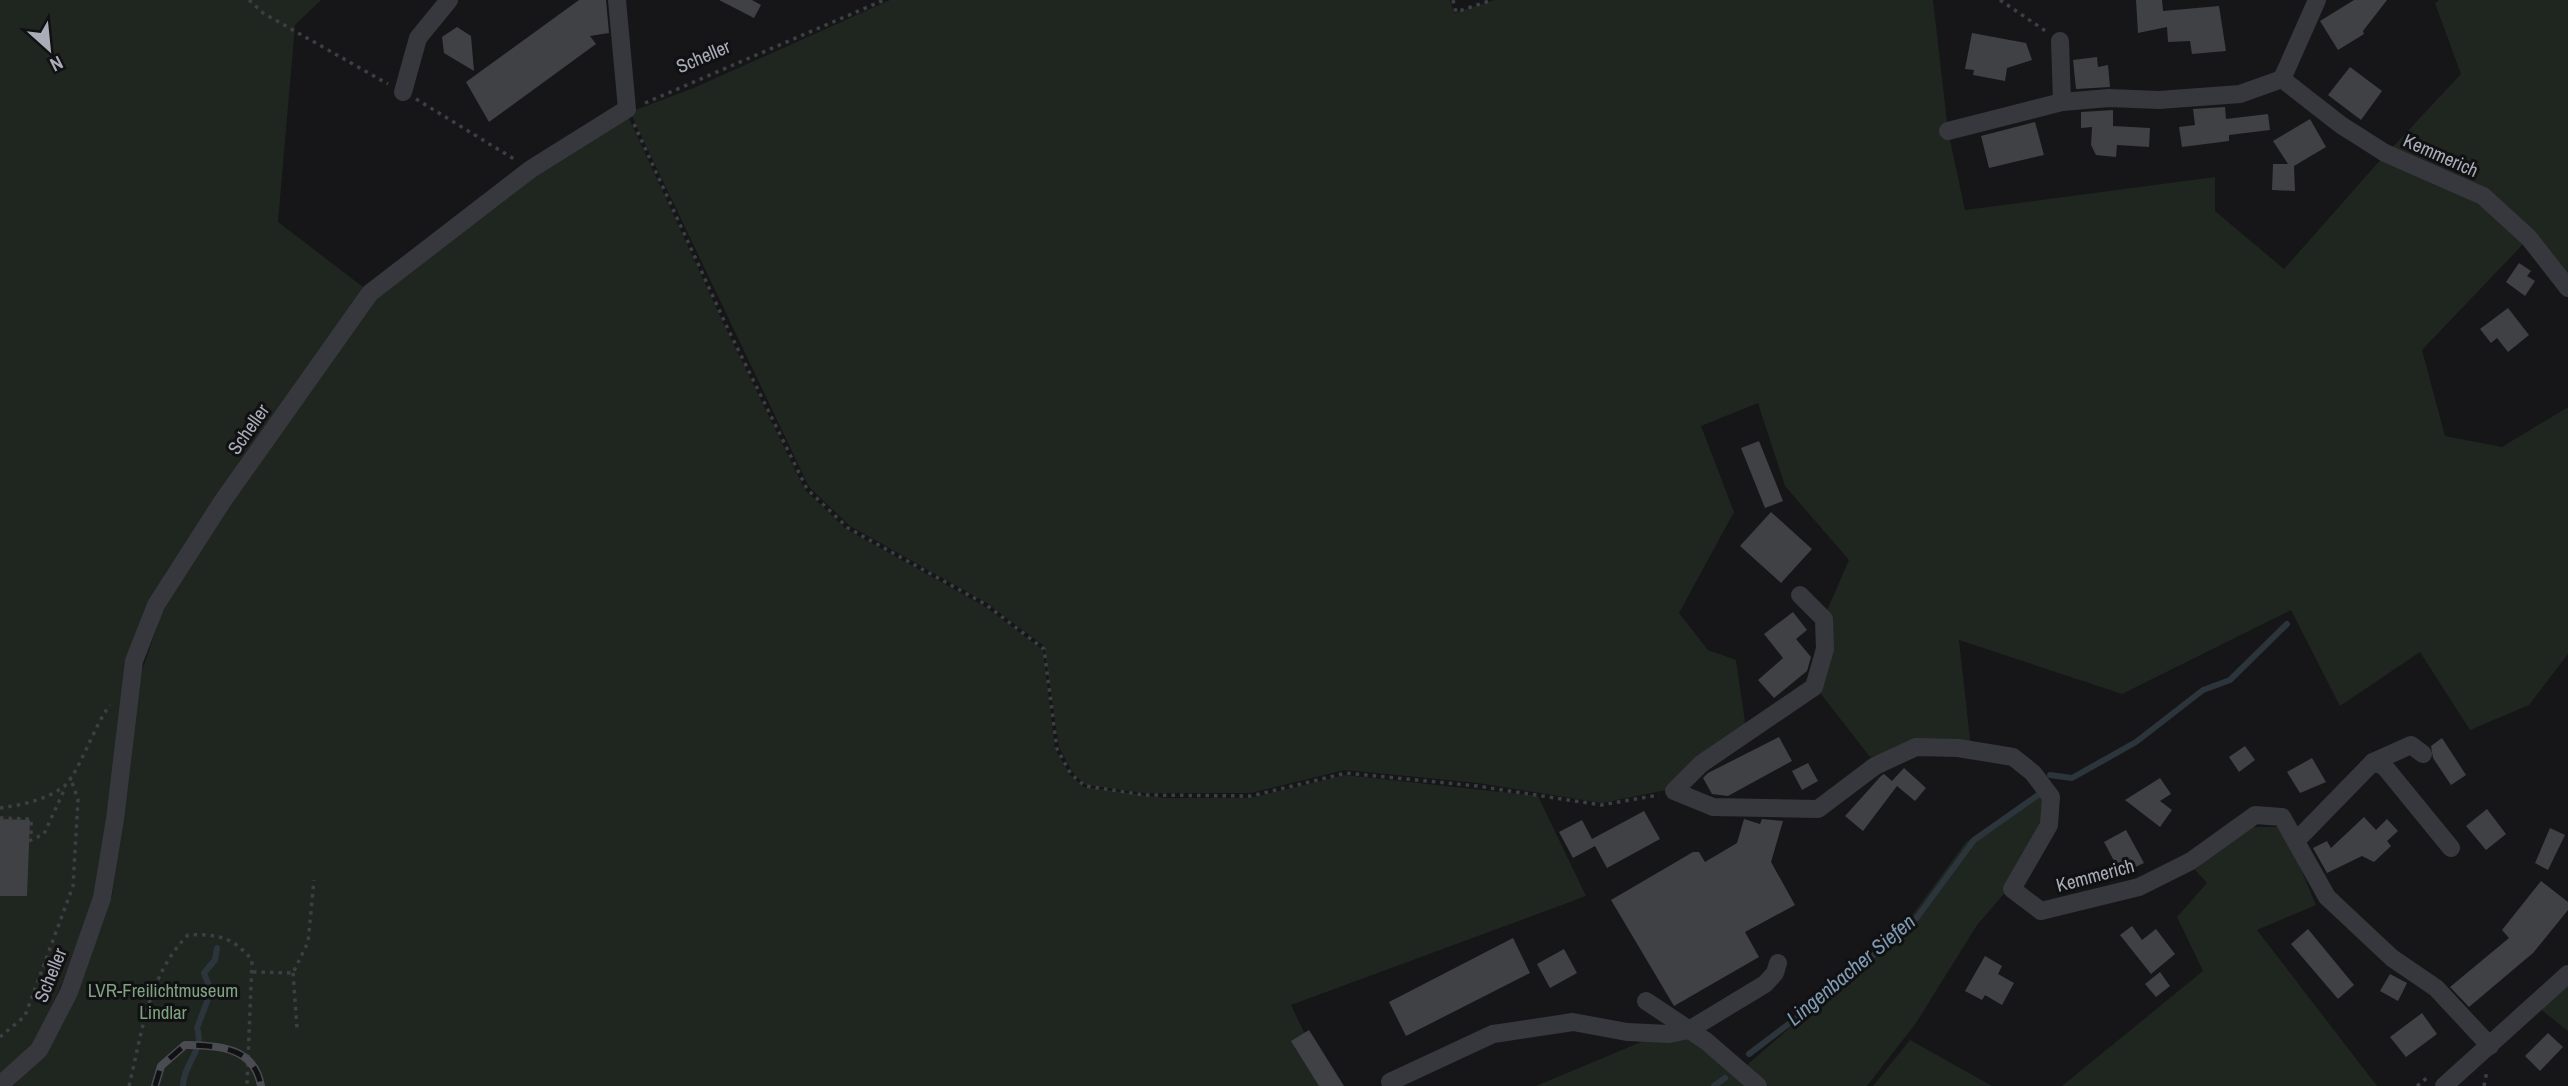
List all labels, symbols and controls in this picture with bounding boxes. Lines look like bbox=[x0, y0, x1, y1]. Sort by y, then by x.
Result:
north arrow bbox=[14, 14, 84, 84]
street label: Scheller bbox=[672, 33, 735, 79]
text: N bbox=[46, 50, 68, 78]
street label: Kemmerich bbox=[2399, 127, 2483, 183]
street label: Scheller bbox=[221, 398, 275, 460]
street label: Kemmerich bbox=[2053, 852, 2137, 898]
water label: Lingenbacher Siefen bbox=[1780, 907, 1921, 1032]
street label: Scheller bbox=[27, 943, 73, 1006]
park label: LVR-Freilichtmuseum Lindlar bbox=[88, 977, 238, 1025]

